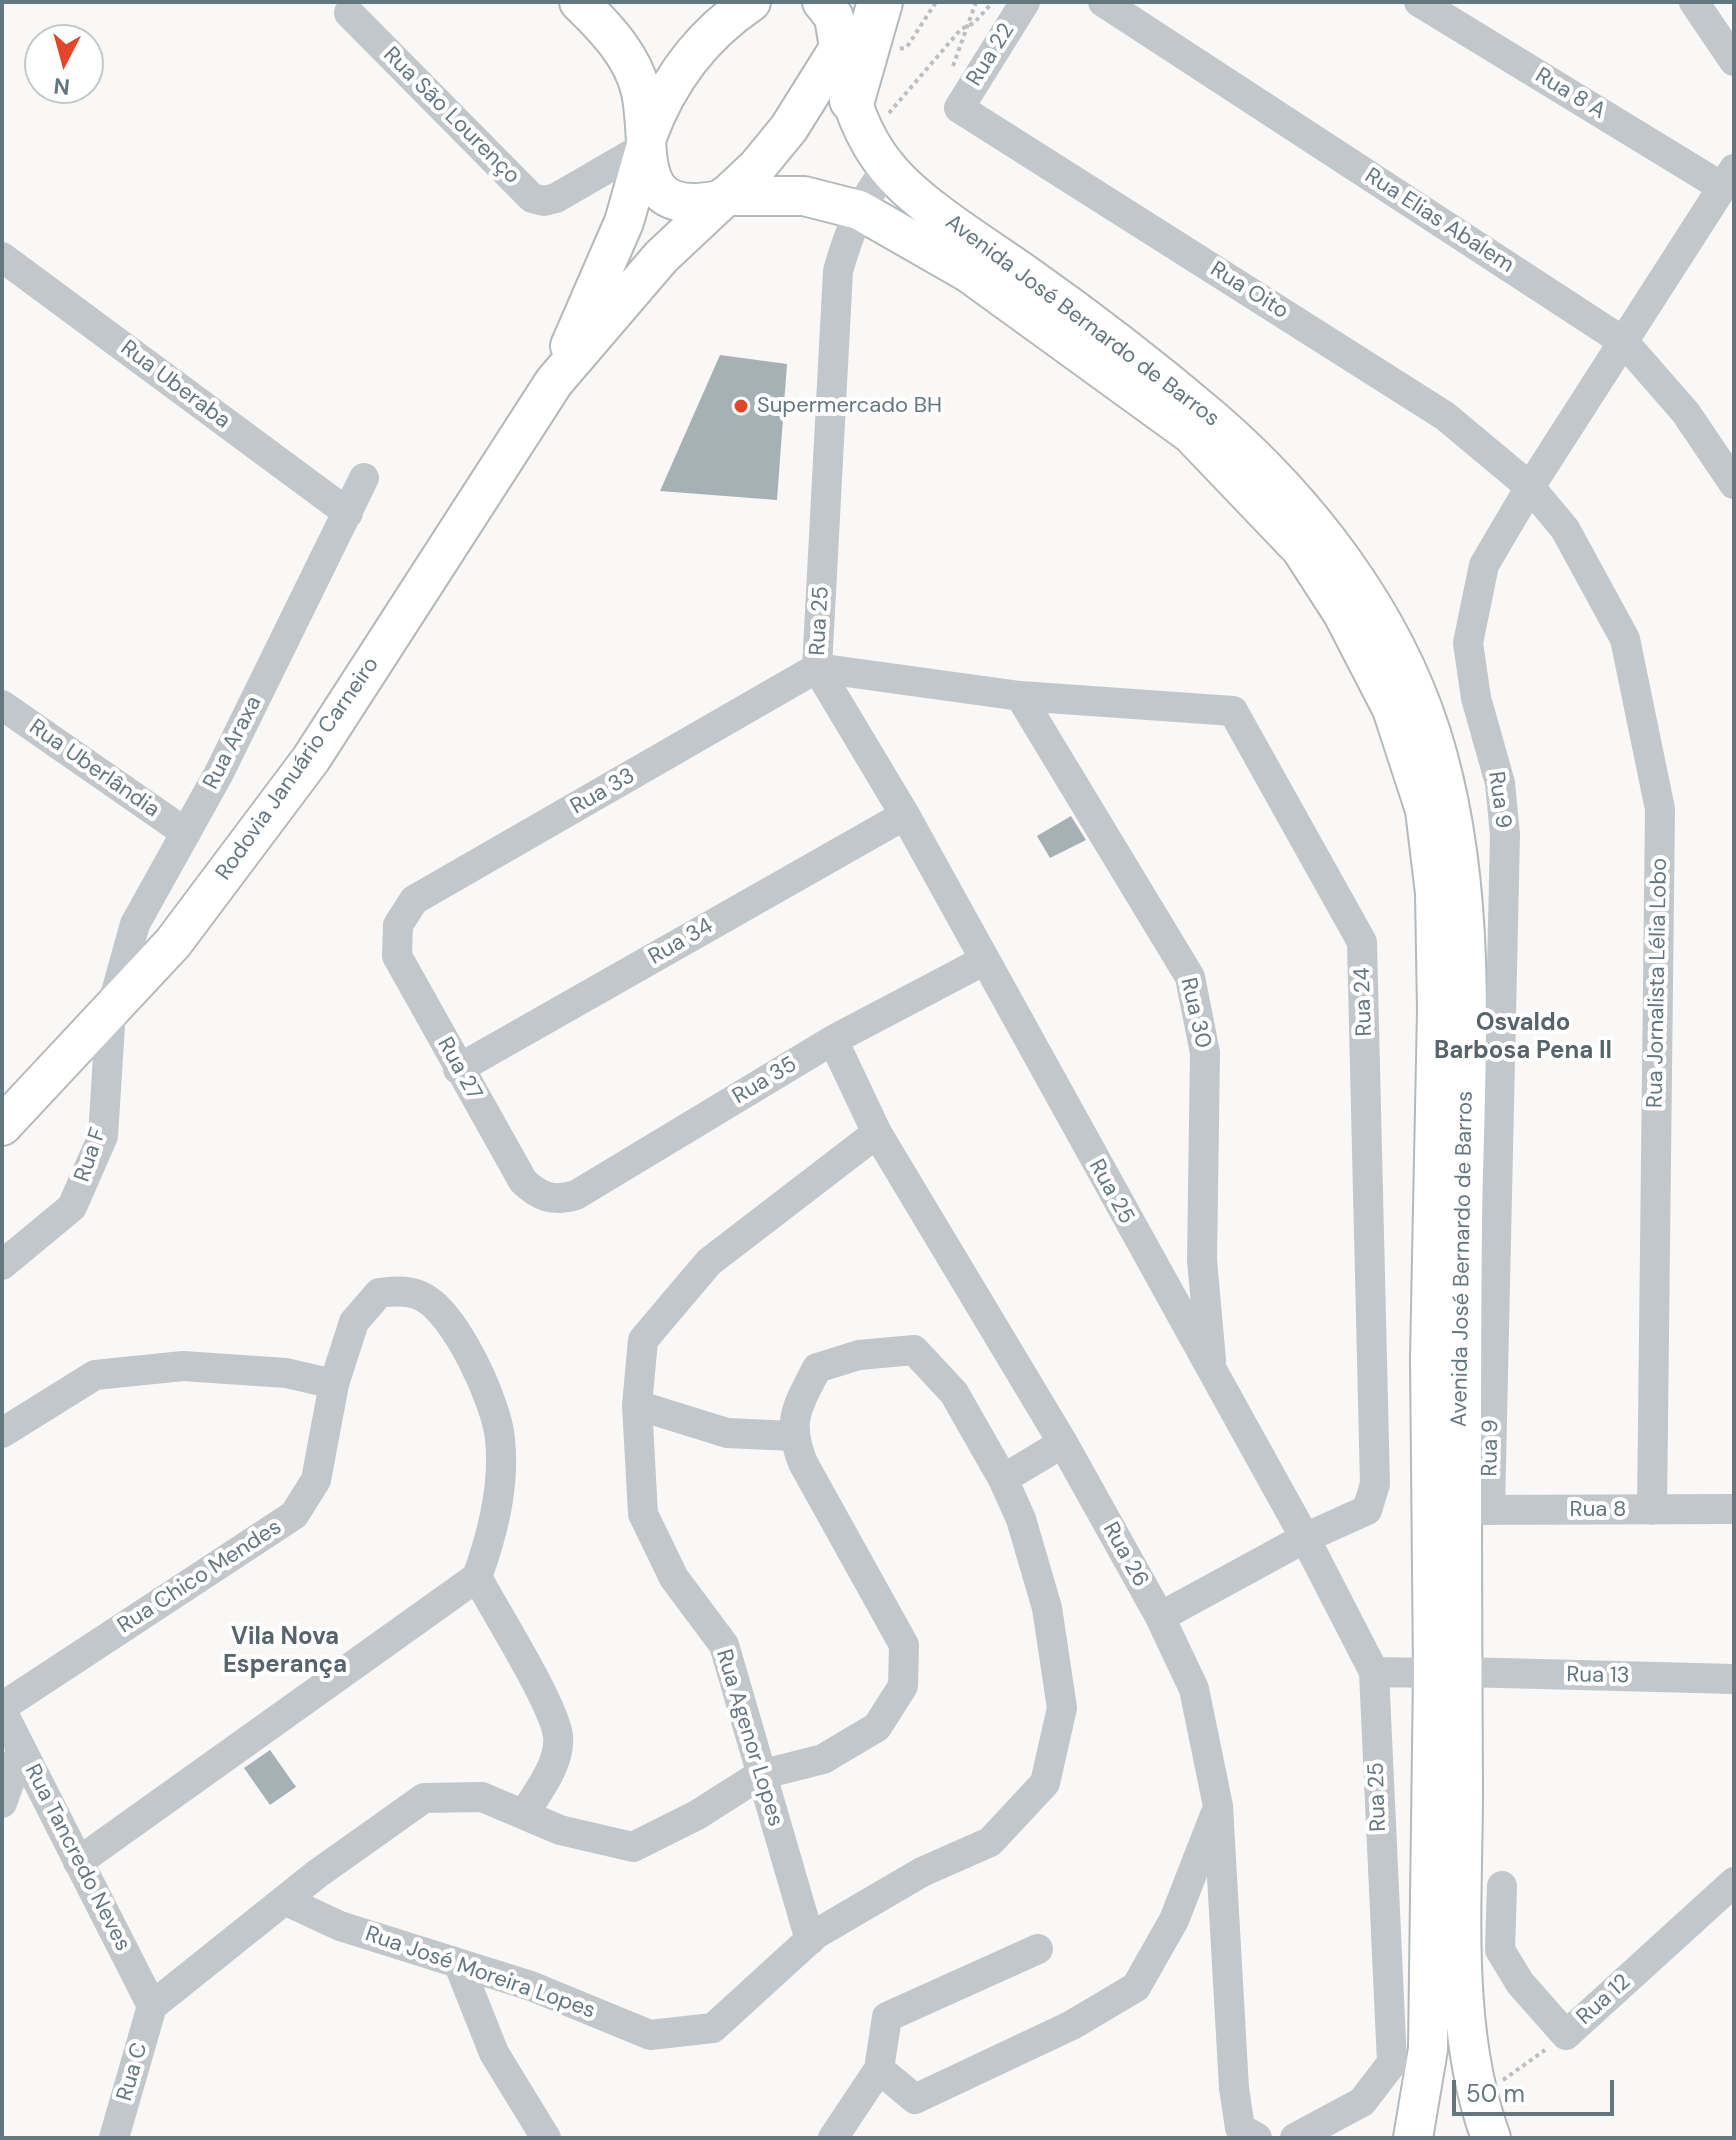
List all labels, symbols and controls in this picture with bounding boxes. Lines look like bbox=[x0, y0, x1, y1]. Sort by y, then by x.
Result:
street label: Rua 22 bbox=[962, 19, 1020, 91]
north arrow bbox=[24, 24, 104, 104]
street label: Rua São Lourenço bbox=[377, 42, 525, 190]
street label: Rua 8 A bbox=[1530, 63, 1610, 125]
text: N bbox=[52, 71, 71, 102]
street label: Rua Elias Abalem bbox=[1360, 163, 1518, 279]
street label: Avenida José Bernardo de Barros bbox=[940, 209, 1224, 433]
street label: Rua Oito bbox=[1205, 257, 1293, 325]
street label: Rua Uberaba bbox=[115, 335, 235, 435]
place label: Supermercado BH bbox=[757, 393, 942, 419]
marker: Supermercado BH bbox=[732, 397, 750, 415]
street label: Rua 25 bbox=[805, 586, 835, 656]
street label: Rodovia Januário Carneiro bbox=[211, 652, 385, 886]
street label: Rua Araxa bbox=[198, 692, 268, 794]
street label: Rua Uberlândia bbox=[24, 714, 164, 824]
street label: Rua 33 bbox=[566, 763, 640, 821]
street label: Rua 9 bbox=[1482, 770, 1516, 830]
street label: Rua Jornalista Lélia Lobo bbox=[1643, 858, 1673, 1108]
street label: Rua 34 bbox=[644, 913, 718, 971]
street label: Rua 24 bbox=[1350, 967, 1378, 1037]
street label: Rua 30 bbox=[1174, 975, 1216, 1051]
district label: Osvaldo Barbosa Pena II bbox=[1434, 1010, 1612, 1066]
street label: Rua 27 bbox=[431, 1033, 487, 1105]
street label: Rua 35 bbox=[728, 1052, 802, 1110]
street label: Avenida José Bernardo de Barros bbox=[1447, 1091, 1479, 1427]
street label: Rua F bbox=[70, 1125, 112, 1185]
street label: Rua 25 bbox=[1083, 1155, 1139, 1229]
street label: Rua 9 bbox=[1477, 1419, 1505, 1477]
street label: Rua 8 bbox=[1570, 1497, 1626, 1523]
street label: Rua Chico Mendes bbox=[113, 1514, 287, 1640]
street label: Rua 26 bbox=[1096, 1518, 1154, 1592]
district label: Vila Nova Esperança bbox=[223, 1624, 347, 1680]
street label: Rua Agenor Lopes bbox=[710, 1646, 788, 1830]
street label: Rua 13 bbox=[1566, 1662, 1630, 1690]
street label: Rua Tancredo Neves bbox=[18, 1760, 136, 1956]
street label: Rua 25 bbox=[1364, 1762, 1392, 1832]
street label: Rua José Moreira Lopes bbox=[362, 1921, 598, 2025]
street label: Rua 12 bbox=[1572, 1969, 1636, 2031]
street label: Rua C bbox=[112, 2040, 154, 2104]
scale bar bbox=[1456, 2064, 1618, 2114]
text: 50 m bbox=[1466, 2078, 1525, 2109]

